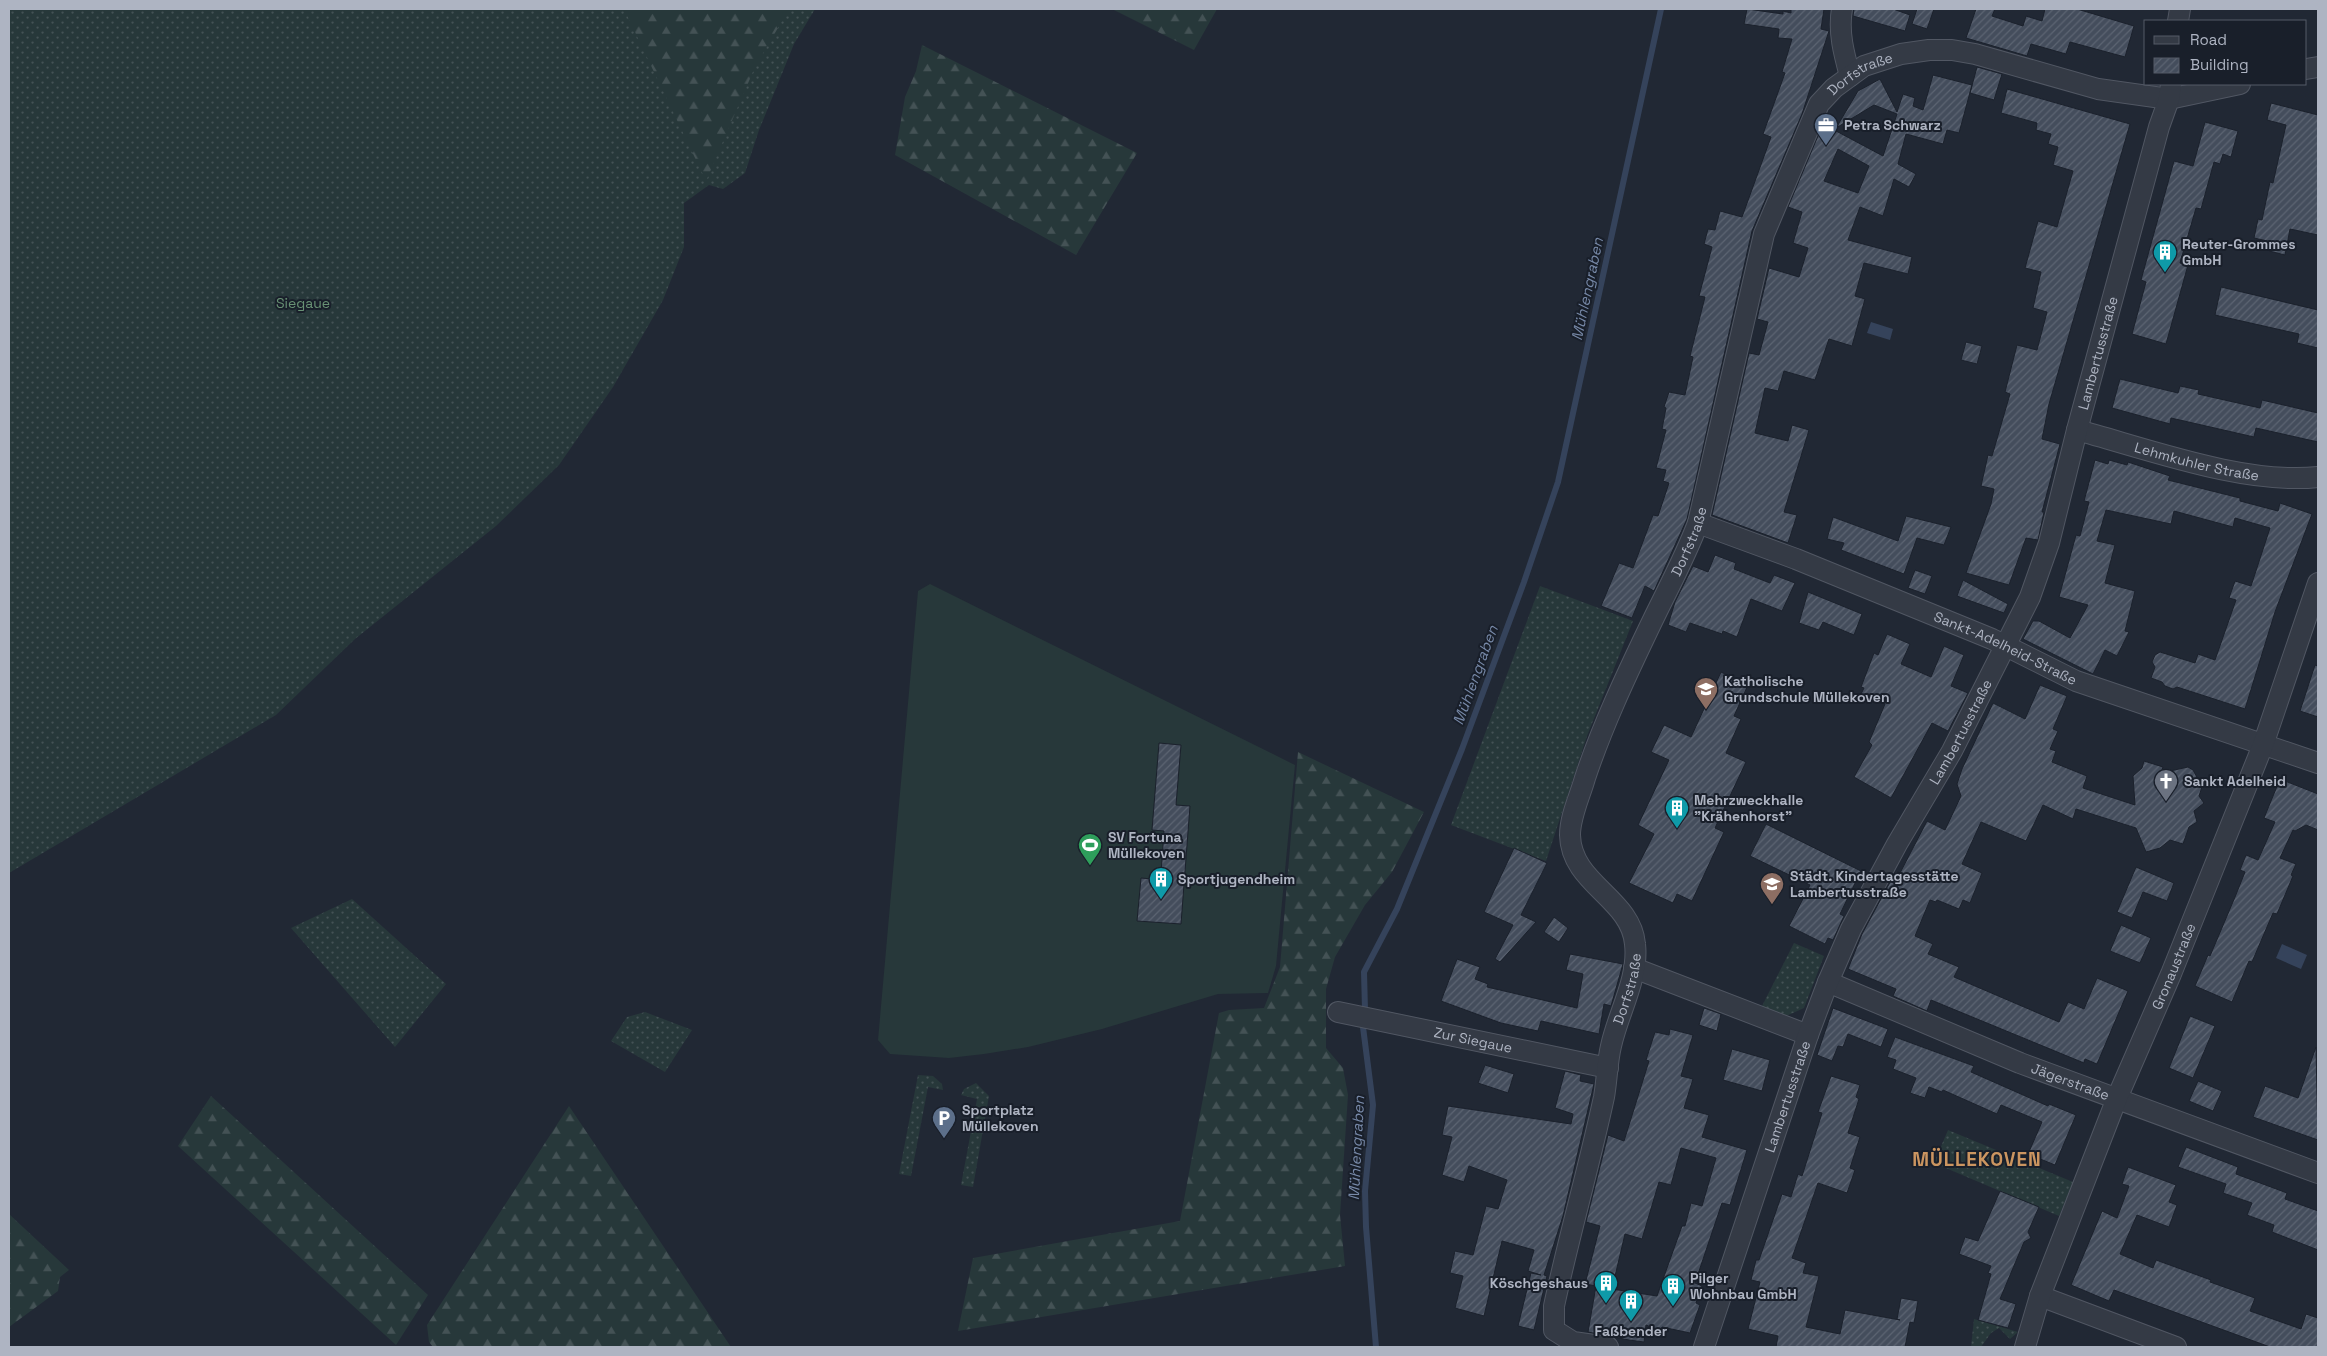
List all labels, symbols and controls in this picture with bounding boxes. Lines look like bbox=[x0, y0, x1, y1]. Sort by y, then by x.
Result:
legend bbox=[2144, 20, 2307, 85]
text: Road bbox=[2190, 30, 2227, 49]
street label: Dorfstraße bbox=[1823, 48, 1895, 99]
text: Building bbox=[2190, 55, 2249, 74]
office icon: Petra Schwarz bbox=[1813, 112, 1839, 146]
place label: Petra Schwarz bbox=[1844, 116, 1941, 134]
water label: Mühlengraben bbox=[1567, 235, 1607, 342]
place label: Reuter-Grommes GmbH bbox=[2182, 235, 2296, 269]
building icon: Reuter-Grommes GmbH bbox=[2152, 239, 2178, 273]
park label: Siegaue bbox=[276, 294, 330, 312]
street label: Lambertusstraße bbox=[2074, 294, 2122, 412]
street label: Lehmkuhler Straße bbox=[2133, 438, 2260, 485]
street label: Dorfstraße bbox=[1667, 505, 1710, 579]
street label: Sankt-Adelheid-Straße bbox=[1931, 607, 2080, 689]
water label: Mühlengraben bbox=[1448, 622, 1502, 727]
place label: Katholische Grundschule Müllekoven bbox=[1724, 672, 1890, 706]
school or university icon: Katholische Grundschule Müllekoven bbox=[1693, 676, 1719, 710]
street label: Lambertusstraße bbox=[1925, 676, 1996, 788]
church icon: Sankt Adelheid bbox=[2153, 768, 2179, 802]
place label: Sankt Adelheid bbox=[2184, 772, 2286, 790]
place label: Mehrzweckhalle "Krähenhorst" bbox=[1694, 791, 1803, 825]
building icon: Mehrzweckhalle "Krähenhorst" bbox=[1664, 795, 1690, 829]
place label: SV Fortuna Müllekoven bbox=[1108, 828, 1185, 862]
sports icon: SV Fortuna Müllekoven bbox=[1077, 832, 1103, 866]
building icon: Sportjugendheim bbox=[1148, 866, 1174, 900]
place label: Städt. Kindertagesstätte Lambertusstraße bbox=[1790, 867, 1959, 901]
place label: Sportjugendheim bbox=[1178, 870, 1295, 888]
school or university icon: Städt. Kindertagesstätte Lambertusstraße bbox=[1759, 871, 1785, 905]
street label: Gronaustraße bbox=[2148, 920, 2200, 1012]
street label: Dorfstraße bbox=[1609, 953, 1645, 1027]
street label: Zur Siegaue bbox=[1432, 1023, 1514, 1057]
street label: Lambertusstraße bbox=[1760, 1038, 1814, 1155]
street label: Jägerstraße bbox=[2029, 1059, 2112, 1104]
water label: Mühlengraben bbox=[1344, 1095, 1368, 1201]
place label: Sportplatz Müllekoven bbox=[962, 1101, 1039, 1135]
parking icon: Sportplatz Müllekoven bbox=[931, 1105, 957, 1139]
district label: MÜLLEKOVEN bbox=[1912, 1147, 2042, 1172]
place label: Pilger Wohnbau GmbH bbox=[1690, 1269, 1797, 1303]
building icon: Köschgeshaus bbox=[1593, 1270, 1619, 1304]
building icon: Pilger Wohnbau GmbH bbox=[1660, 1273, 1686, 1307]
place label: Köschgeshaus bbox=[1490, 1274, 1588, 1292]
building icon: Faßbender bbox=[1618, 1288, 1644, 1322]
place label: Faßbender bbox=[1595, 1322, 1668, 1340]

